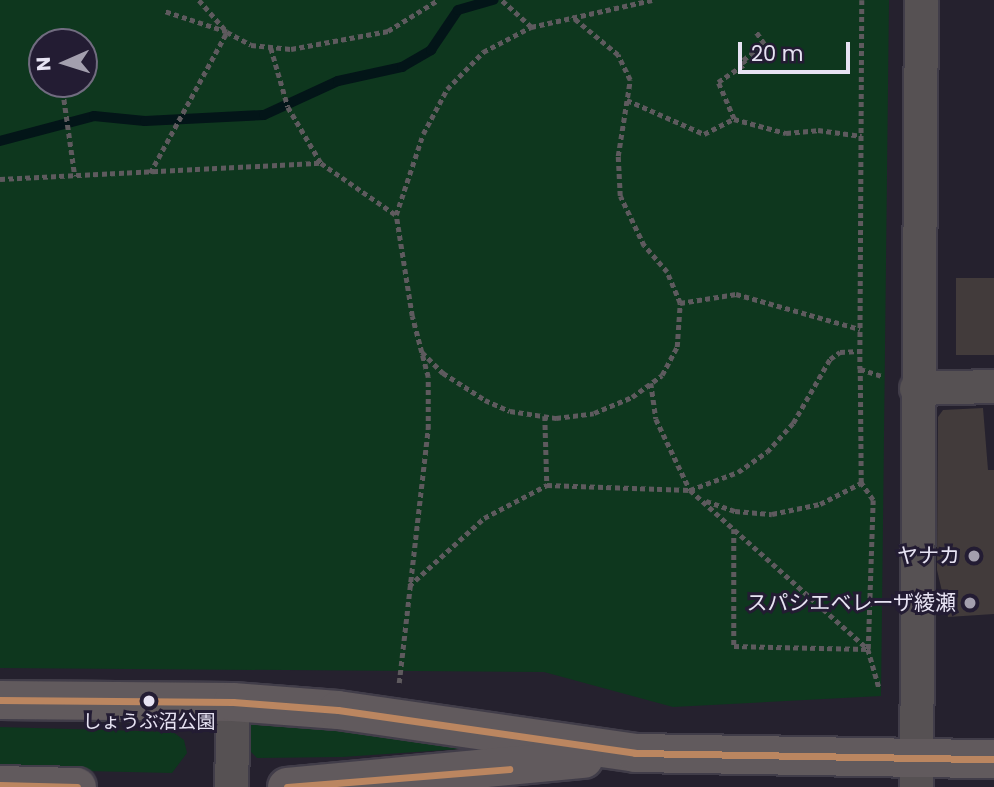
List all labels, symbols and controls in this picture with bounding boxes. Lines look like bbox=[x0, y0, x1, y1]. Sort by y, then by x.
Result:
north arrow bbox=[28, 28, 98, 98]
scale bar bbox=[742, 28, 854, 72]
text: 20 m bbox=[751, 39, 804, 68]
text: N bbox=[30, 56, 57, 72]
place label: ヤナカ bbox=[897, 543, 960, 569]
marker: ヤナカ bbox=[966, 548, 982, 564]
place label: スパシエベレーザ綾瀬 bbox=[746, 590, 956, 616]
marker: スパシエベレーザ綾瀬 bbox=[962, 595, 978, 611]
marker: しょうぶ沼公園 bbox=[142, 694, 156, 708]
place label: しょうぶ沼公園 bbox=[83, 711, 215, 733]

